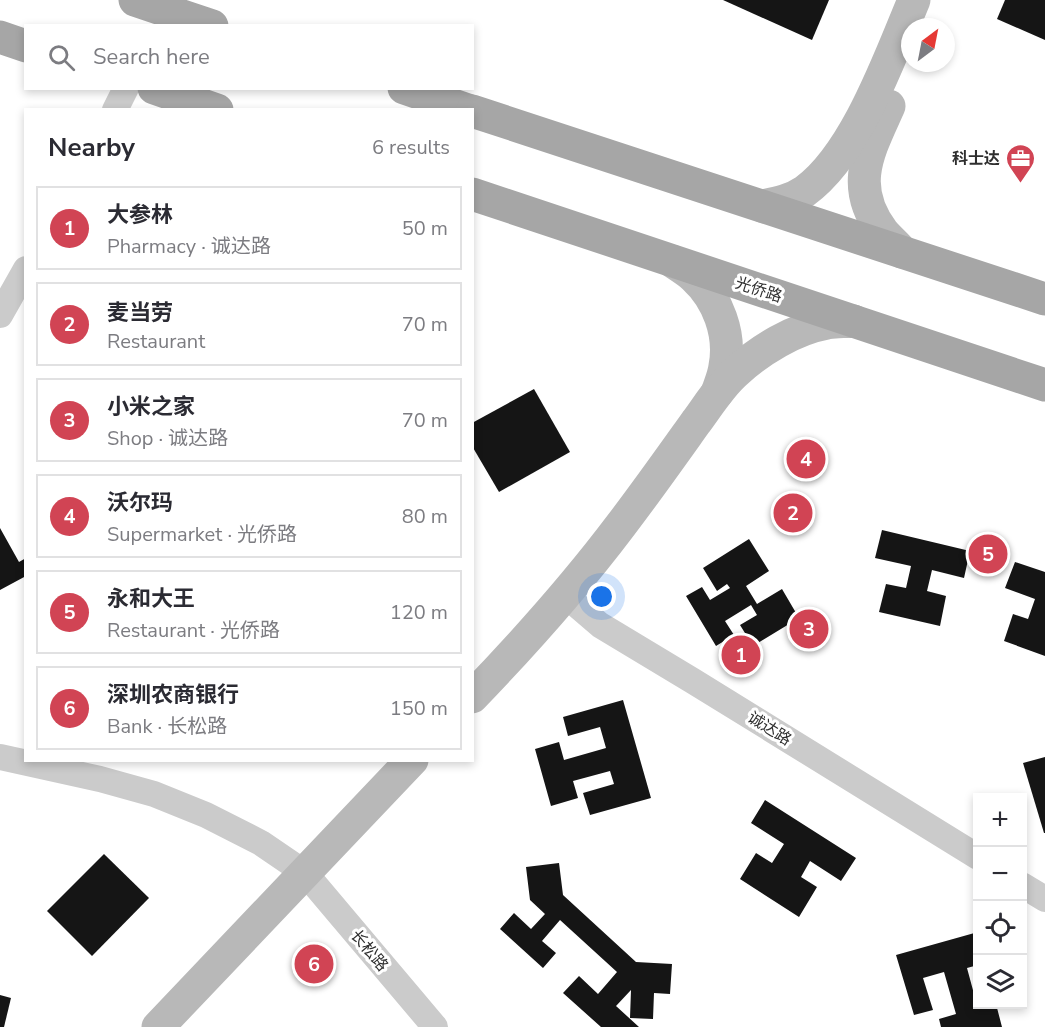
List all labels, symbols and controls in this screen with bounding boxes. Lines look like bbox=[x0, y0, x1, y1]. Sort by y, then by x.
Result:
north arrow bbox=[901, 18, 955, 72]
search box bbox=[24, 24, 474, 90]
icon: search bbox=[45, 41, 78, 74]
text: Search here bbox=[93, 42, 210, 72]
text: Nearby bbox=[48, 130, 135, 165]
text: 6 results bbox=[372, 134, 450, 161]
office icon: 科士达 bbox=[1005, 142, 1037, 184]
place label: 科士达 bbox=[952, 148, 1000, 170]
text: 大参林 bbox=[107, 200, 173, 230]
text: 1 bbox=[64, 215, 76, 242]
text: 50 m bbox=[402, 215, 448, 242]
text: Pharmacy · 诚达路 bbox=[107, 233, 271, 260]
street label: 光侨路 bbox=[732, 272, 785, 308]
text: 麦当劳 bbox=[107, 298, 173, 328]
text: 2 bbox=[64, 311, 76, 338]
text: 70 m bbox=[402, 311, 448, 338]
text: Restaurant bbox=[107, 328, 205, 355]
text: 小米之家 bbox=[107, 392, 195, 422]
text: 3 bbox=[64, 407, 76, 434]
text: 70 m bbox=[402, 407, 448, 434]
text: Shop · 诚达路 bbox=[107, 425, 228, 452]
pin: 4 bbox=[786, 436, 826, 482]
text: 沃尔玛 bbox=[107, 488, 173, 518]
pin: 2 bbox=[774, 490, 812, 536]
text: 4 bbox=[64, 503, 76, 530]
text: 80 m bbox=[402, 503, 448, 530]
text: Supermarket · 光侨路 bbox=[107, 521, 297, 548]
pin: 5 bbox=[968, 532, 1008, 576]
your location bbox=[587, 582, 616, 611]
text: 永和大王 bbox=[107, 584, 195, 614]
text: 5 bbox=[64, 599, 76, 626]
text: 120 m bbox=[390, 599, 448, 626]
pin: 3 bbox=[790, 606, 828, 652]
text: Restaurant · 光侨路 bbox=[107, 617, 280, 644]
pin: 1 bbox=[722, 632, 760, 678]
text: 深圳农商银行 bbox=[107, 680, 239, 710]
text: 6 bbox=[64, 695, 76, 722]
text: 150 m bbox=[390, 695, 448, 722]
street label: 诚达路 bbox=[743, 707, 796, 751]
text: Bank · 长松路 bbox=[107, 713, 227, 740]
map controls bbox=[973, 793, 1027, 1009]
button: + bbox=[973, 793, 1027, 847]
button: − bbox=[973, 847, 1027, 901]
button: locate bbox=[973, 901, 1027, 955]
street label: 长松路 bbox=[345, 925, 393, 976]
pin: 6 bbox=[294, 942, 334, 986]
button: layers bbox=[973, 955, 1027, 1009]

